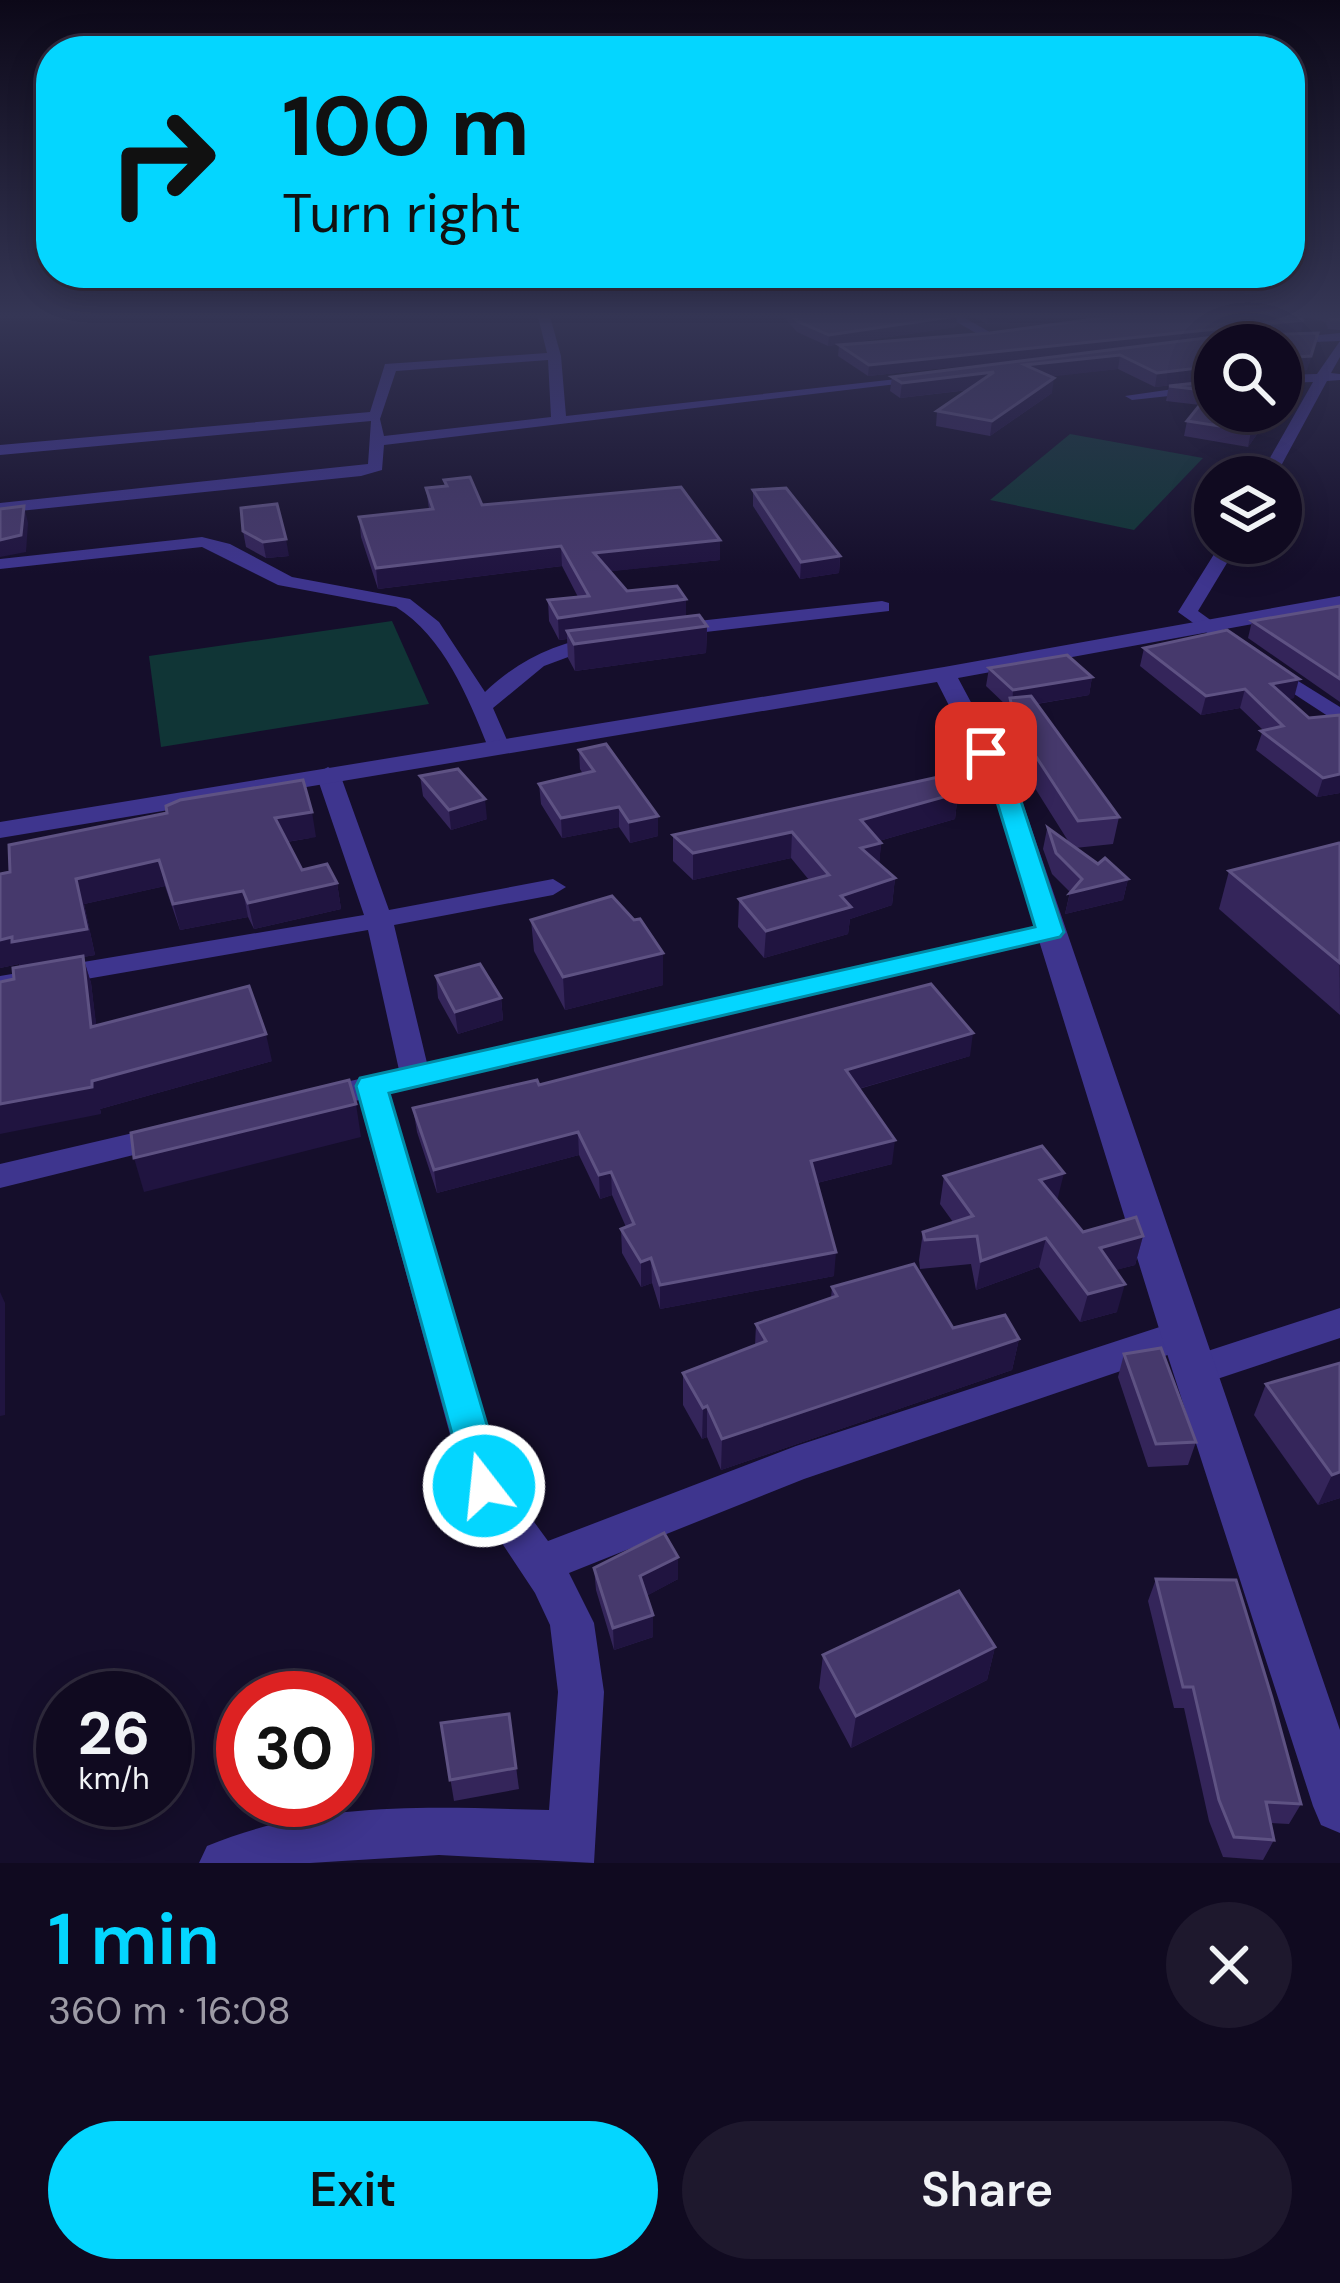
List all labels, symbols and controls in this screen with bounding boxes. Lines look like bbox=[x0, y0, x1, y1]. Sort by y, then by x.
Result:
text: 100 m bbox=[282, 72, 530, 181]
icon: right bbox=[84, 84, 240, 240]
text: Turn right bbox=[282, 178, 521, 249]
map controls bbox=[1194, 324, 1302, 564]
button: search bbox=[1194, 324, 1302, 432]
button: layers bbox=[1194, 456, 1302, 564]
pin bbox=[935, 702, 1037, 804]
icon: arrive bbox=[953, 720, 1019, 786]
position arrow bbox=[421, 1423, 547, 1549]
speed limit sign: 30 bbox=[216, 1671, 372, 1827]
text: 26 bbox=[78, 1694, 150, 1773]
text: km/h bbox=[79, 1759, 149, 1798]
text: 1 min bbox=[48, 1893, 220, 1986]
button: close bbox=[1166, 1902, 1292, 2028]
text: 360 m · 16:08 bbox=[48, 1985, 291, 2036]
button: Exit bbox=[48, 2121, 658, 2259]
button: Share bbox=[682, 2121, 1292, 2259]

